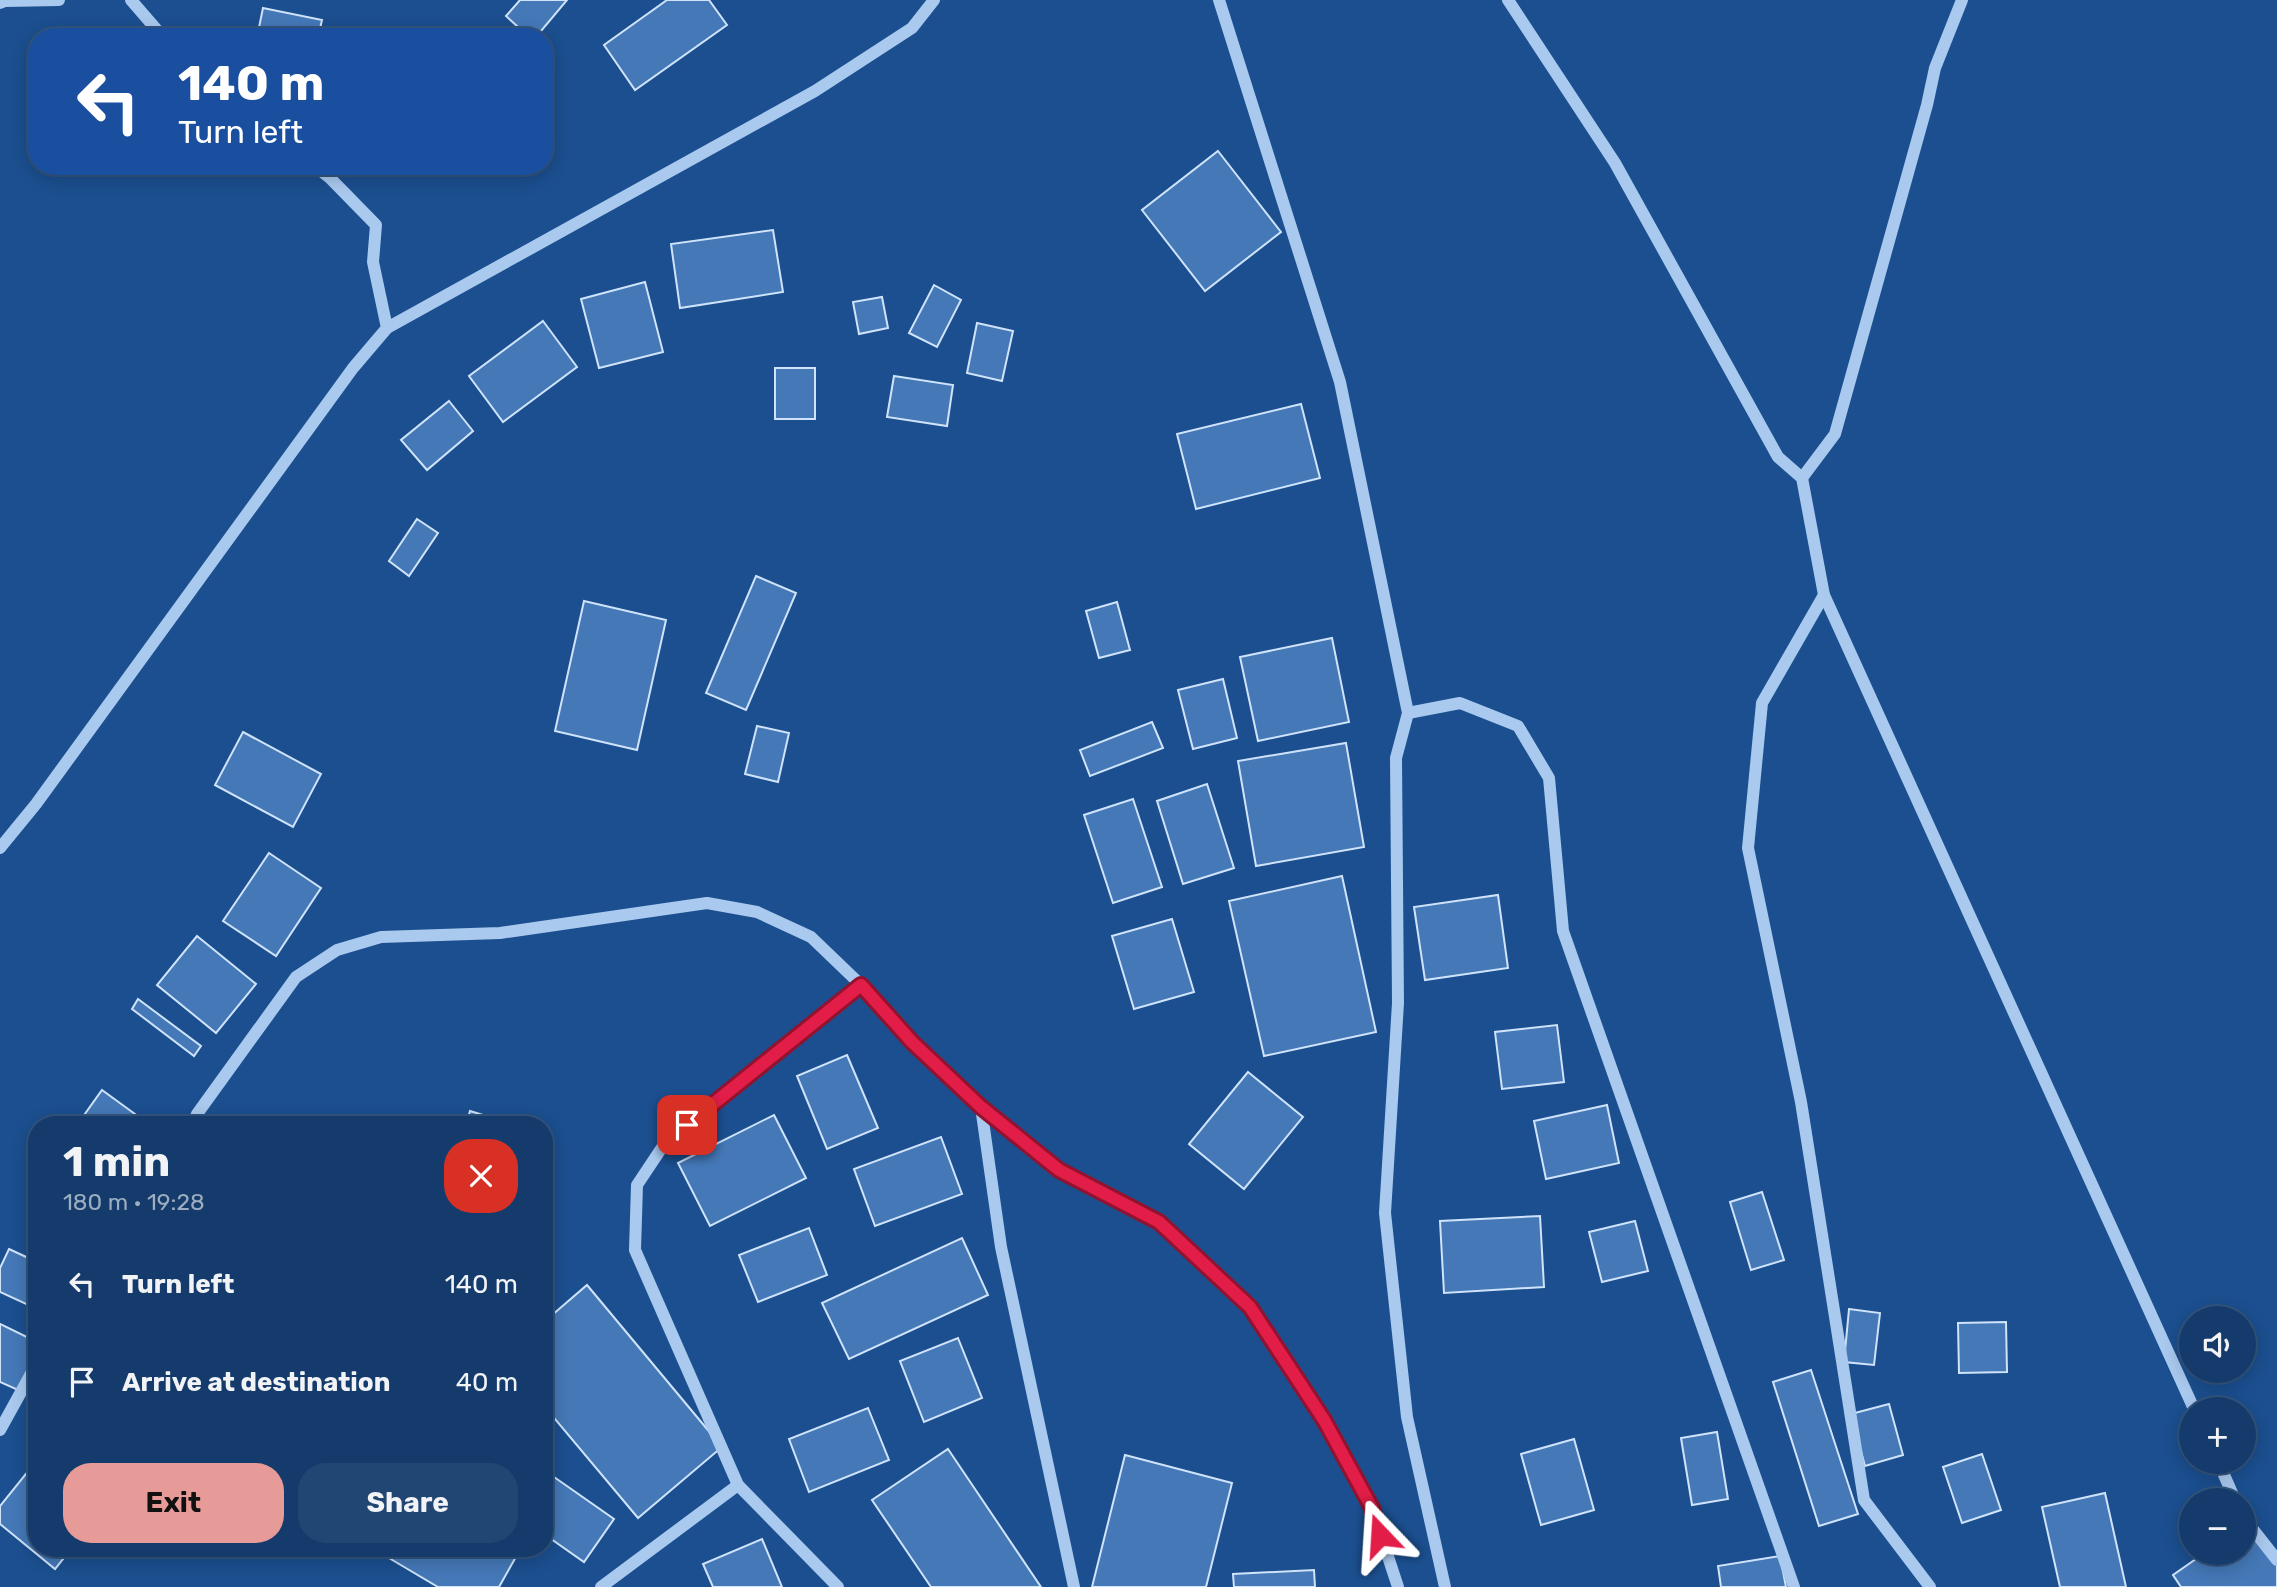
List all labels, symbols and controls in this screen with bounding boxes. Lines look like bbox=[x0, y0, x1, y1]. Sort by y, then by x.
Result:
text: 140 m bbox=[178, 54, 324, 112]
icon: left bbox=[63, 56, 154, 147]
text: Turn left bbox=[178, 113, 303, 151]
pin bbox=[657, 1095, 717, 1155]
icon: arrive bbox=[668, 1106, 706, 1144]
text: 1 min bbox=[63, 1137, 170, 1187]
button: close bbox=[444, 1139, 518, 1213]
text: 180 m · 19:28 bbox=[63, 1188, 205, 1216]
icon: left bbox=[63, 1265, 101, 1303]
text: Turn left bbox=[122, 1269, 234, 1300]
text: 140 m bbox=[445, 1269, 518, 1300]
map controls bbox=[2179, 1306, 2256, 1565]
button: sound bbox=[2179, 1306, 2256, 1383]
icon: arrive bbox=[63, 1363, 101, 1401]
text: Arrive at destination bbox=[122, 1367, 390, 1398]
text: 40 m bbox=[456, 1367, 518, 1398]
button: + bbox=[2179, 1397, 2256, 1474]
button: Exit bbox=[63, 1463, 284, 1543]
button: Share bbox=[298, 1463, 518, 1543]
button: − bbox=[2179, 1488, 2256, 1565]
position arrow bbox=[1343, 1498, 1417, 1572]

